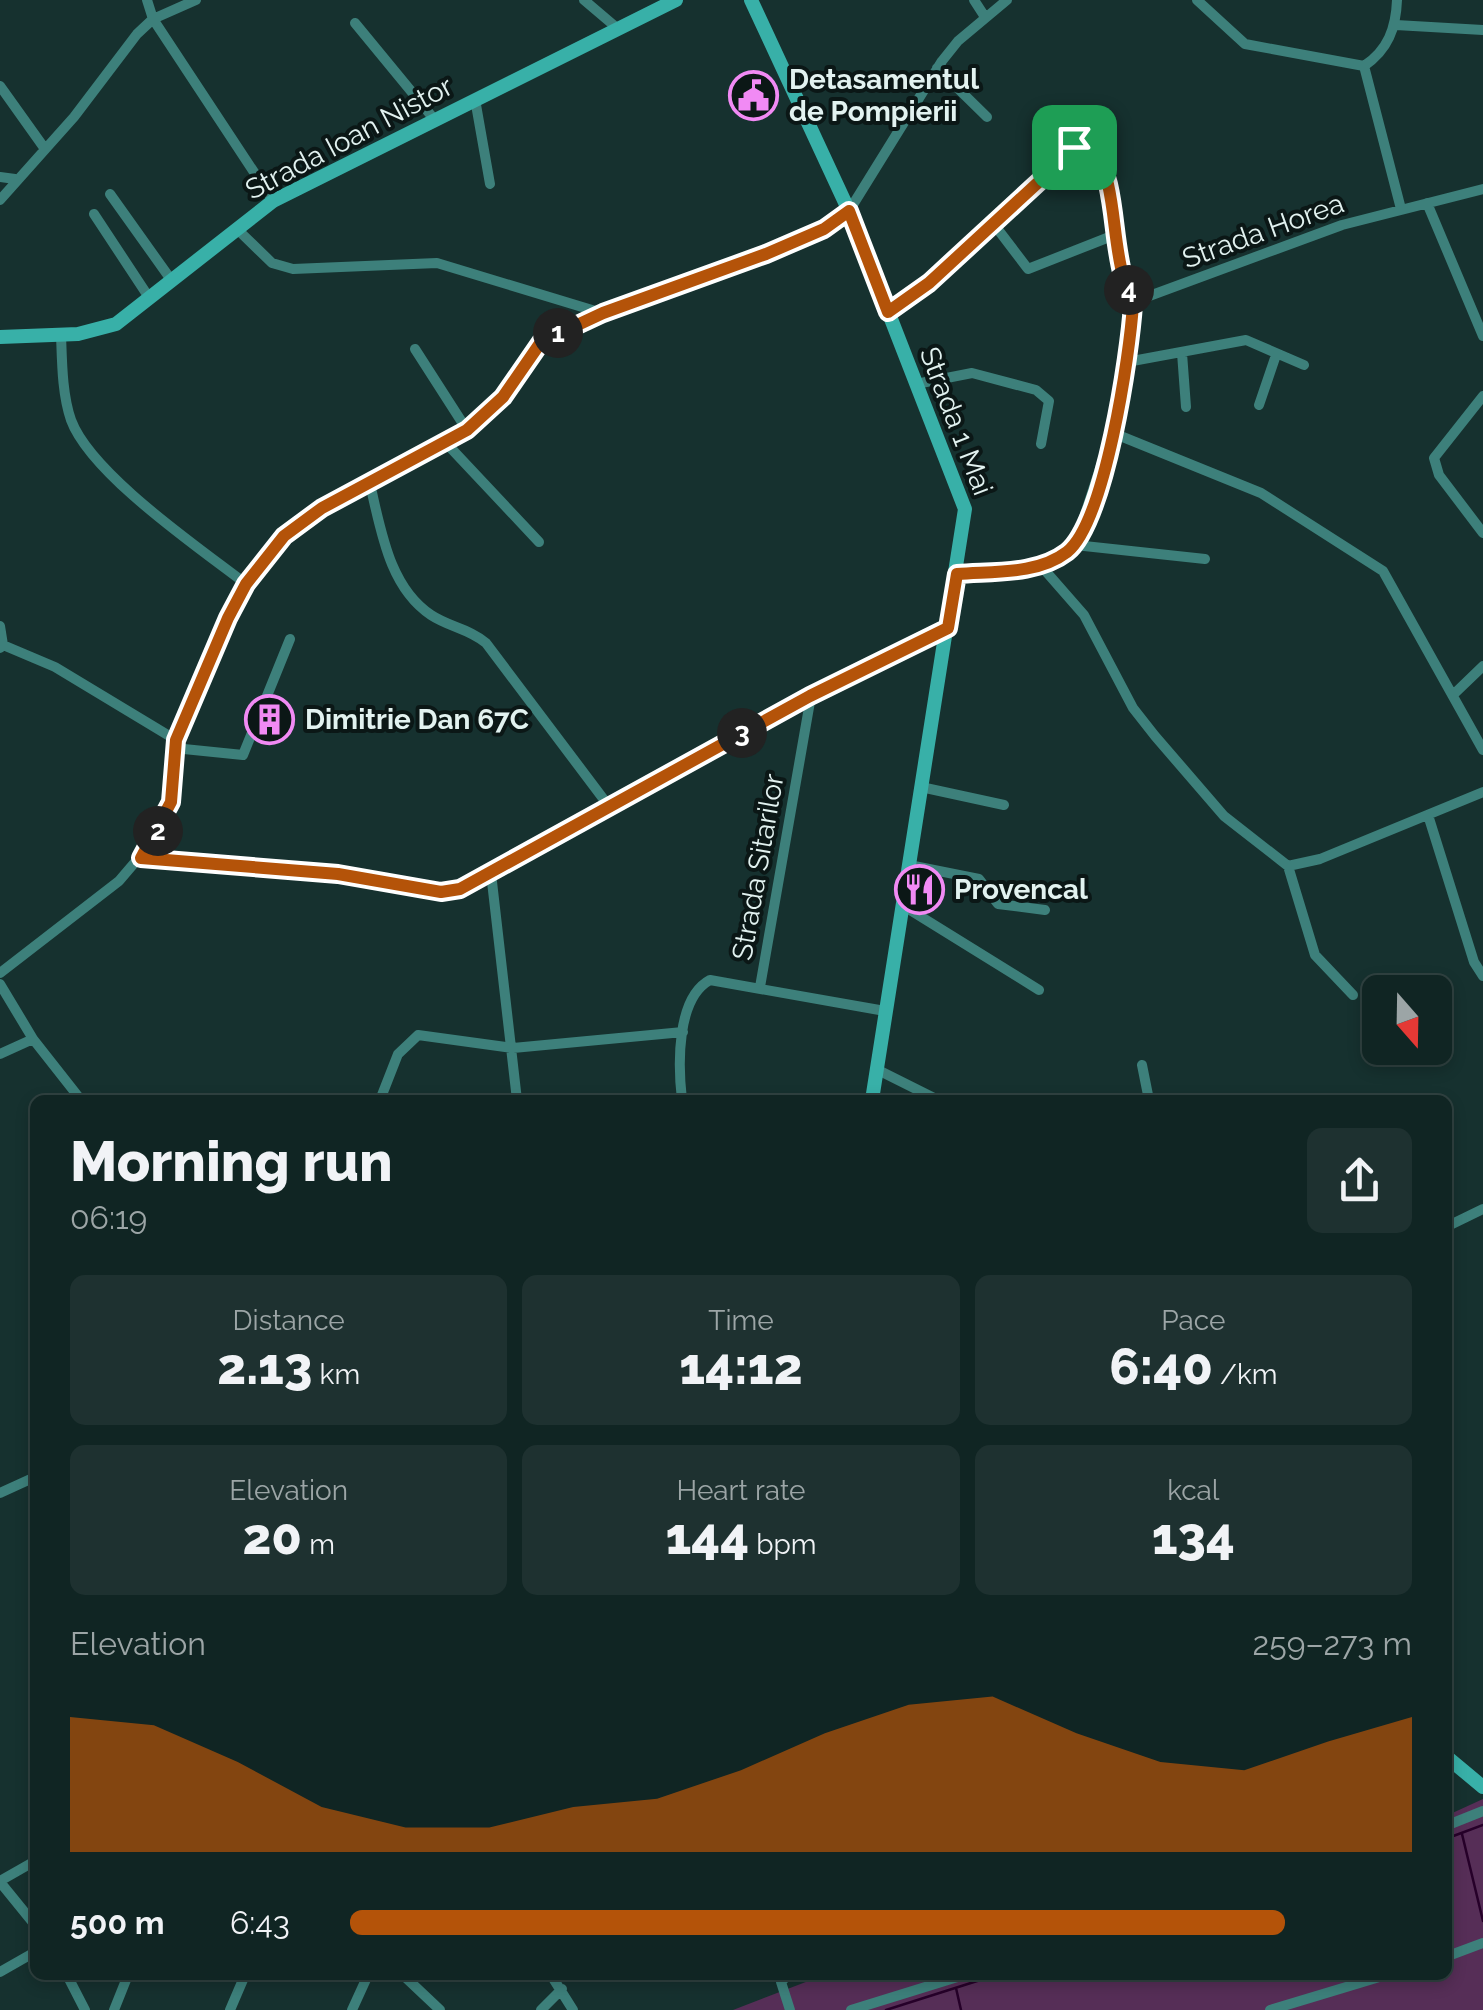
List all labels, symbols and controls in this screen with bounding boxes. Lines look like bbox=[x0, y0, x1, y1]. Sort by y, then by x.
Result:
place label: Detasamentul de Pompierii bbox=[789, 63, 979, 128]
street label: Strada Ioan Nistor bbox=[240, 69, 458, 207]
public building icon: Detasamentul de Pompierii bbox=[728, 69, 780, 121]
pin bbox=[1032, 105, 1117, 190]
icon: arrive bbox=[1047, 120, 1102, 175]
street label: Strada Horea bbox=[1178, 187, 1348, 275]
pin: 4 bbox=[1104, 265, 1154, 315]
text: 4 bbox=[1121, 273, 1137, 306]
pin: 1 bbox=[533, 308, 583, 358]
text: 1 bbox=[551, 316, 565, 349]
street label: Strada 1 Mai bbox=[913, 342, 999, 500]
building icon: Dimitrie Dan 67C bbox=[244, 693, 296, 745]
place label: Dimitrie Dan 67C bbox=[305, 703, 529, 736]
pin: 3 bbox=[717, 708, 767, 758]
text: 3 bbox=[734, 716, 750, 749]
street label: Strada Sitarilor bbox=[725, 771, 791, 963]
pin: 2 bbox=[133, 806, 183, 856]
text: 2 bbox=[150, 814, 166, 847]
restaurant icon: Provencal bbox=[893, 863, 945, 915]
place label: Provencal bbox=[954, 873, 1088, 906]
north arrow bbox=[1362, 975, 1452, 1065]
map controls bbox=[1362, 975, 1452, 1065]
button: share bbox=[1307, 1128, 1412, 1233]
text: Morning run bbox=[70, 1129, 393, 1194]
text: 06:19 bbox=[70, 1199, 147, 1236]
text: Distance bbox=[233, 1304, 345, 1337]
text: Time bbox=[708, 1304, 774, 1337]
text: Pace bbox=[1161, 1304, 1225, 1337]
text: 2.13 bbox=[217, 1337, 312, 1396]
text: 14:12 bbox=[679, 1337, 803, 1396]
text: 6:40 bbox=[1109, 1337, 1213, 1396]
text: km bbox=[312, 1358, 360, 1391]
text: /km bbox=[1213, 1358, 1277, 1391]
text: Elevation bbox=[229, 1474, 348, 1507]
text: Heart rate bbox=[677, 1474, 805, 1507]
text: kcal bbox=[1167, 1474, 1220, 1507]
text: 20 bbox=[242, 1507, 302, 1566]
text: 144 bbox=[665, 1507, 749, 1566]
text: 134 bbox=[1152, 1507, 1235, 1566]
text: m bbox=[302, 1528, 335, 1561]
text: bpm bbox=[749, 1528, 817, 1561]
text: Elevation bbox=[70, 1625, 206, 1662]
text: 259–273 m bbox=[1253, 1625, 1412, 1662]
text: 500 m bbox=[70, 1904, 165, 1941]
text: 6:43 bbox=[230, 1904, 290, 1941]

